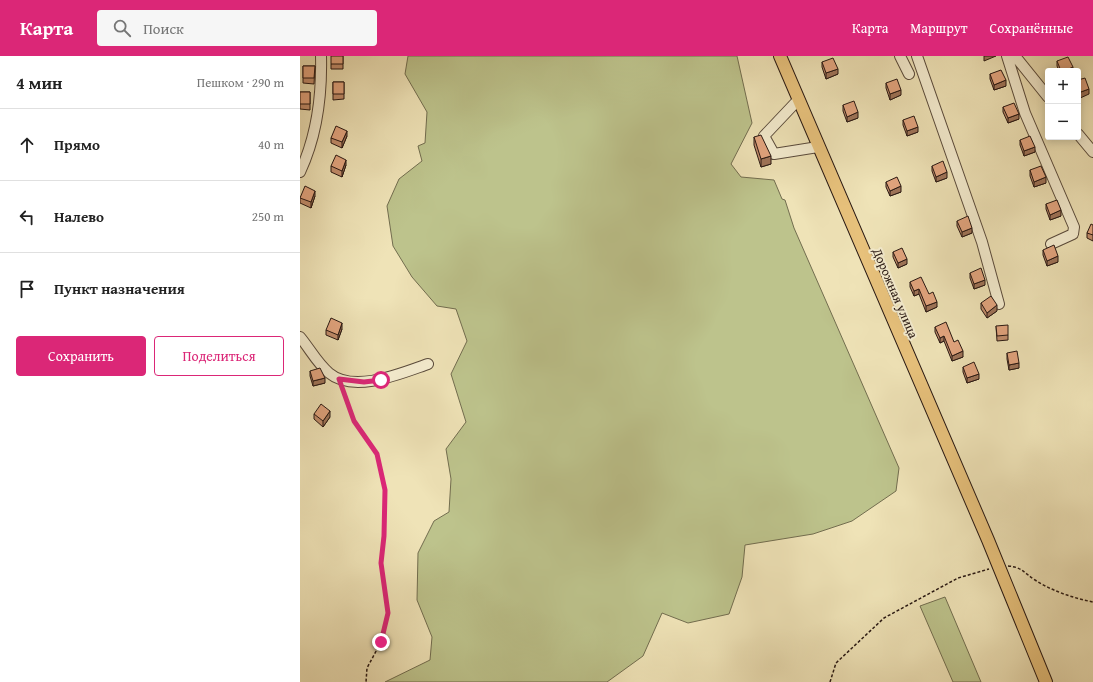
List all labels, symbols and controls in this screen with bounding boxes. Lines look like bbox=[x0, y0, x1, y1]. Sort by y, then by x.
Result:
search box bbox=[97, 10, 377, 46]
text: Карта bbox=[20, 14, 73, 42]
icon: search bbox=[111, 17, 133, 39]
text: Поиск bbox=[143, 18, 184, 39]
text: Карта bbox=[852, 18, 888, 38]
text: Маршрут bbox=[910, 18, 968, 38]
text: Сохранённые bbox=[990, 18, 1073, 38]
map controls bbox=[1045, 68, 1081, 140]
button: + bbox=[1045, 68, 1081, 104]
text: 4 мин bbox=[16, 70, 62, 95]
text: Пешком · 290 m bbox=[197, 73, 284, 92]
button: − bbox=[1045, 104, 1081, 140]
icon: ahead bbox=[16, 134, 38, 156]
text: Прямо bbox=[54, 134, 100, 155]
text: 40 m bbox=[258, 135, 284, 154]
icon: left bbox=[16, 206, 38, 228]
text: Налево bbox=[54, 206, 104, 227]
text: 250 m bbox=[252, 207, 284, 226]
street label: Дорожная улица bbox=[868, 244, 923, 342]
icon: arrive bbox=[16, 278, 38, 300]
text: Пункт назначения bbox=[54, 278, 185, 299]
button: Сохранить bbox=[16, 336, 146, 376]
button: Поделиться bbox=[154, 336, 284, 376]
route start bbox=[372, 371, 390, 389]
route end bbox=[372, 633, 390, 651]

